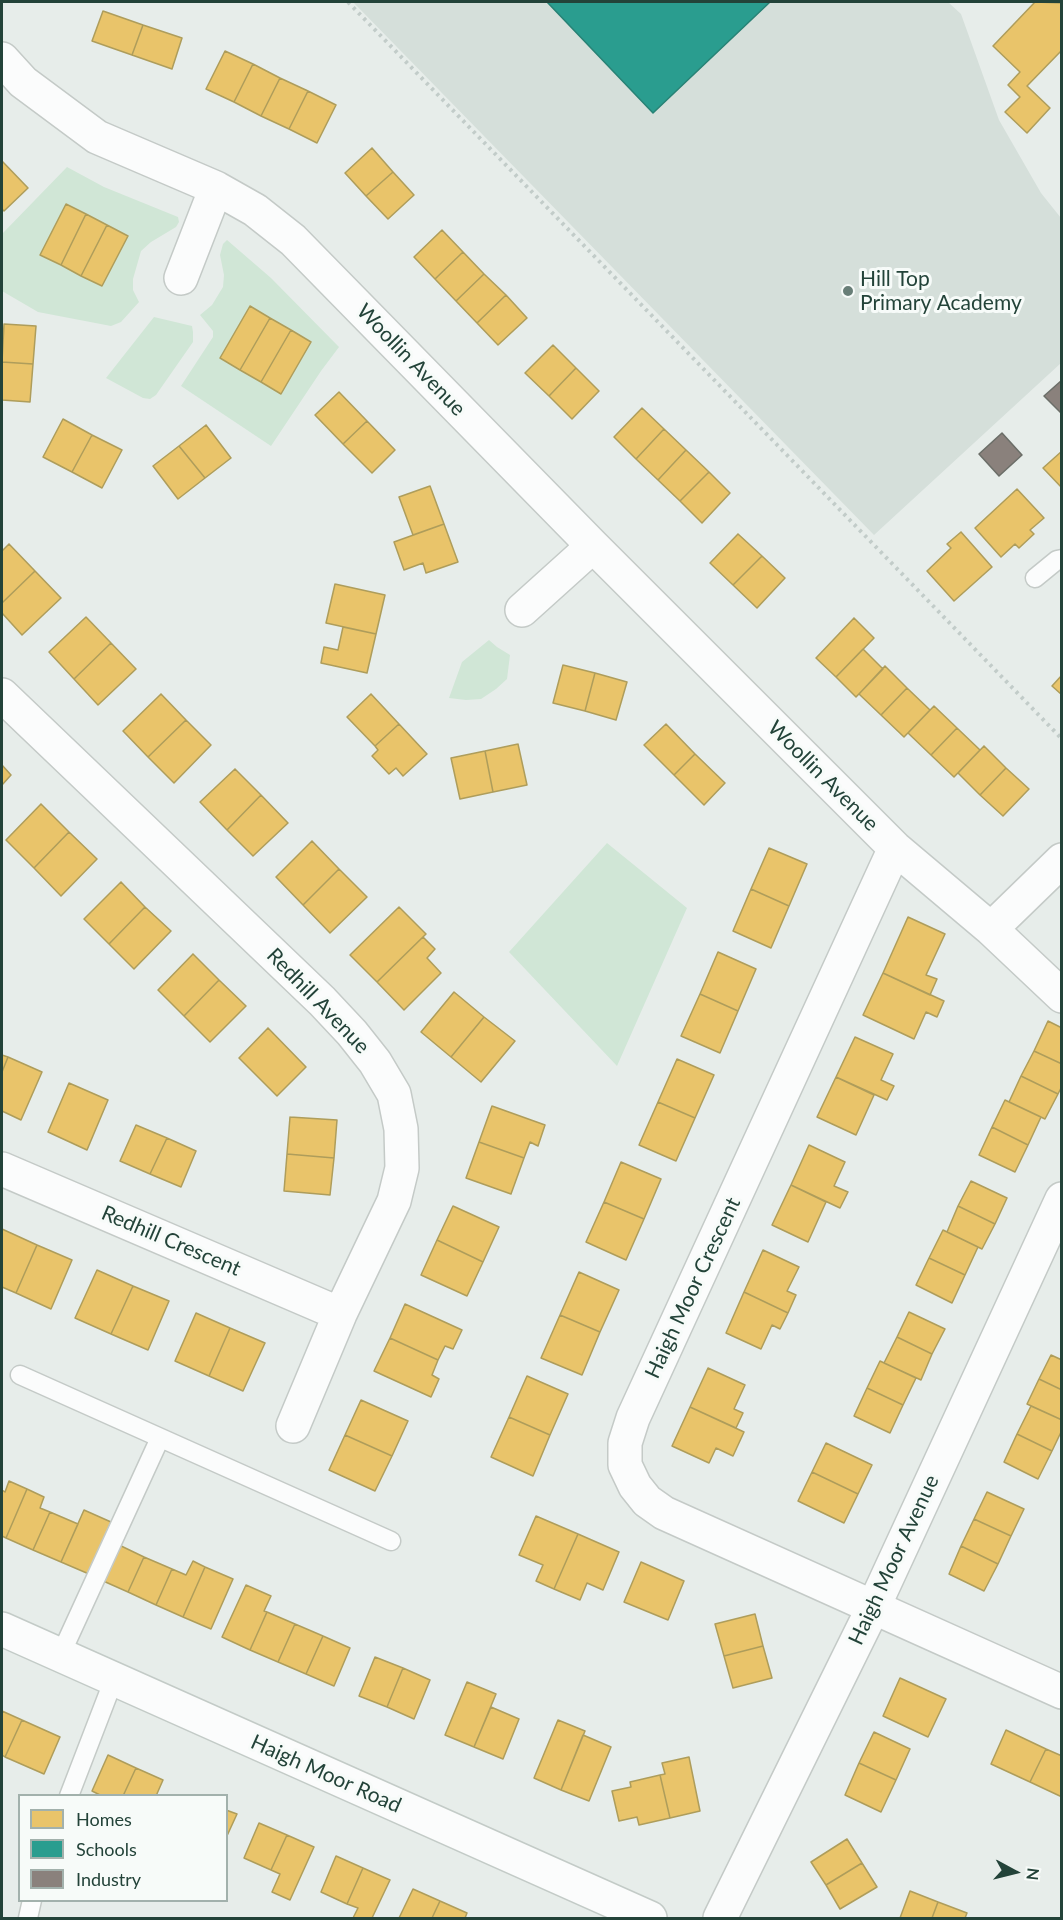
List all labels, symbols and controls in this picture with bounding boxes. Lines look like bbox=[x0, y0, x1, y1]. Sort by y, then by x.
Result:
place label: Hill Top Primary Academy bbox=[860, 266, 1022, 316]
marker: Hill Top Primary Academy bbox=[841, 284, 855, 298]
street label: Woollin Avenue bbox=[351, 299, 471, 421]
street label: Woollin Avenue bbox=[762, 715, 884, 837]
street label: Redhill Avenue bbox=[261, 943, 375, 1059]
street label: Haigh Moor Crescent bbox=[640, 1194, 746, 1382]
street label: Redhill Crescent bbox=[98, 1200, 244, 1282]
street label: Haigh Moor Avenue bbox=[844, 1471, 944, 1649]
street label: Haigh Moor Road bbox=[247, 1730, 405, 1818]
legend bbox=[18, 1794, 228, 1902]
text: Homes bbox=[76, 1808, 132, 1830]
text: Schools bbox=[76, 1838, 137, 1860]
north arrow bbox=[985, 1842, 1045, 1902]
text: N bbox=[1023, 1867, 1044, 1882]
text: Industry bbox=[76, 1868, 141, 1890]

